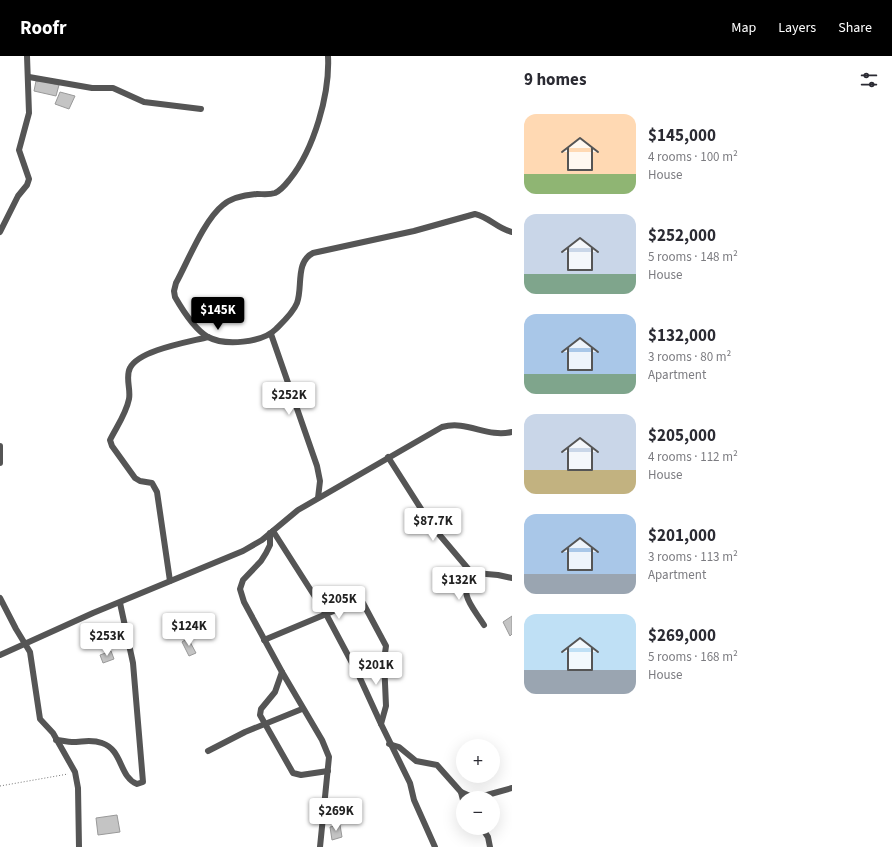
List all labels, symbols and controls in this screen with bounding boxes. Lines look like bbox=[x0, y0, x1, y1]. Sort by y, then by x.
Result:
text: Roofr bbox=[20, 15, 67, 42]
text: Map bbox=[731, 18, 756, 38]
text: Layers bbox=[778, 18, 816, 38]
text: Share bbox=[838, 18, 872, 38]
text: 9 homes bbox=[524, 68, 586, 92]
icon: filters bbox=[858, 69, 880, 91]
text: $145,000 bbox=[648, 124, 716, 148]
icon: home bbox=[556, 130, 604, 178]
text: 4 rooms · 100 m² bbox=[648, 148, 738, 166]
text: House bbox=[648, 166, 683, 184]
text: $252,000 bbox=[648, 224, 716, 248]
icon: home bbox=[556, 230, 604, 278]
text: 5 rooms · 148 m² bbox=[648, 248, 738, 266]
text: House bbox=[648, 266, 683, 284]
pin: $145K bbox=[190, 297, 246, 331]
text: $145K bbox=[200, 301, 236, 319]
text: $132,000 bbox=[648, 324, 716, 348]
icon: home bbox=[556, 330, 604, 378]
text: 3 rooms · 80 m² bbox=[648, 348, 731, 366]
text: Apartment bbox=[648, 366, 706, 384]
pin: $252K bbox=[261, 382, 317, 416]
text: $252K bbox=[271, 386, 307, 404]
text: $205,000 bbox=[648, 424, 716, 448]
icon: home bbox=[556, 430, 604, 478]
text: 4 rooms · 112 m² bbox=[648, 448, 738, 466]
text: House bbox=[648, 466, 683, 484]
pin: $87.7K bbox=[400, 508, 466, 542]
text: $87.7K bbox=[413, 512, 453, 530]
text: $201,000 bbox=[648, 524, 716, 548]
icon: home bbox=[556, 530, 604, 578]
text: 3 rooms · 113 m² bbox=[648, 548, 738, 566]
text: Apartment bbox=[648, 566, 706, 584]
pin: $132K bbox=[431, 567, 487, 601]
text: $132K bbox=[441, 571, 477, 589]
pin: $205K bbox=[311, 586, 367, 620]
text: $205K bbox=[321, 590, 357, 608]
pin: $124K bbox=[161, 613, 217, 647]
text: $124K bbox=[171, 617, 207, 635]
pin: $253K bbox=[79, 623, 135, 657]
text: $269,000 bbox=[648, 624, 716, 648]
text: $253K bbox=[89, 627, 125, 645]
icon: home bbox=[556, 630, 604, 678]
text: 5 rooms · 168 m² bbox=[648, 648, 738, 666]
pin: $201K bbox=[348, 652, 404, 686]
text: $201K bbox=[358, 656, 394, 674]
text: House bbox=[648, 666, 683, 684]
map controls bbox=[456, 739, 500, 835]
button: + bbox=[456, 739, 500, 783]
button: − bbox=[456, 791, 500, 835]
pin: $269K bbox=[308, 798, 364, 832]
text: $269K bbox=[318, 802, 354, 820]

